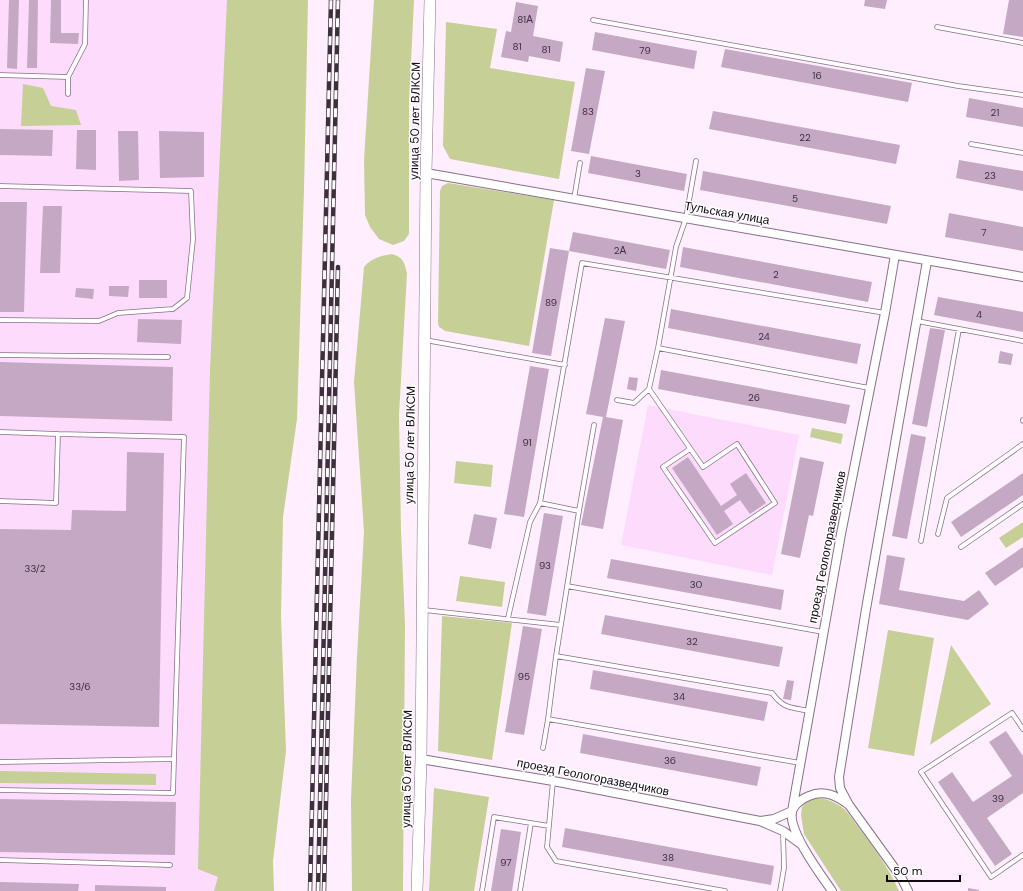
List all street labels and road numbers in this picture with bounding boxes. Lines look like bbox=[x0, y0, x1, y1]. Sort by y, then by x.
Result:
street label: улица 50 лет ВЛКСМ bbox=[406, 62, 424, 180]
street label: Тульская улица bbox=[683, 198, 771, 228]
street label: улица 50 лет ВЛКСМ bbox=[401, 386, 419, 504]
street label: проезд Геологоразведчиков bbox=[804, 469, 850, 625]
street label: улица 50 лет ВЛКСМ bbox=[398, 710, 416, 828]
street label: проезд Геологоразведчиков bbox=[515, 754, 671, 800]

